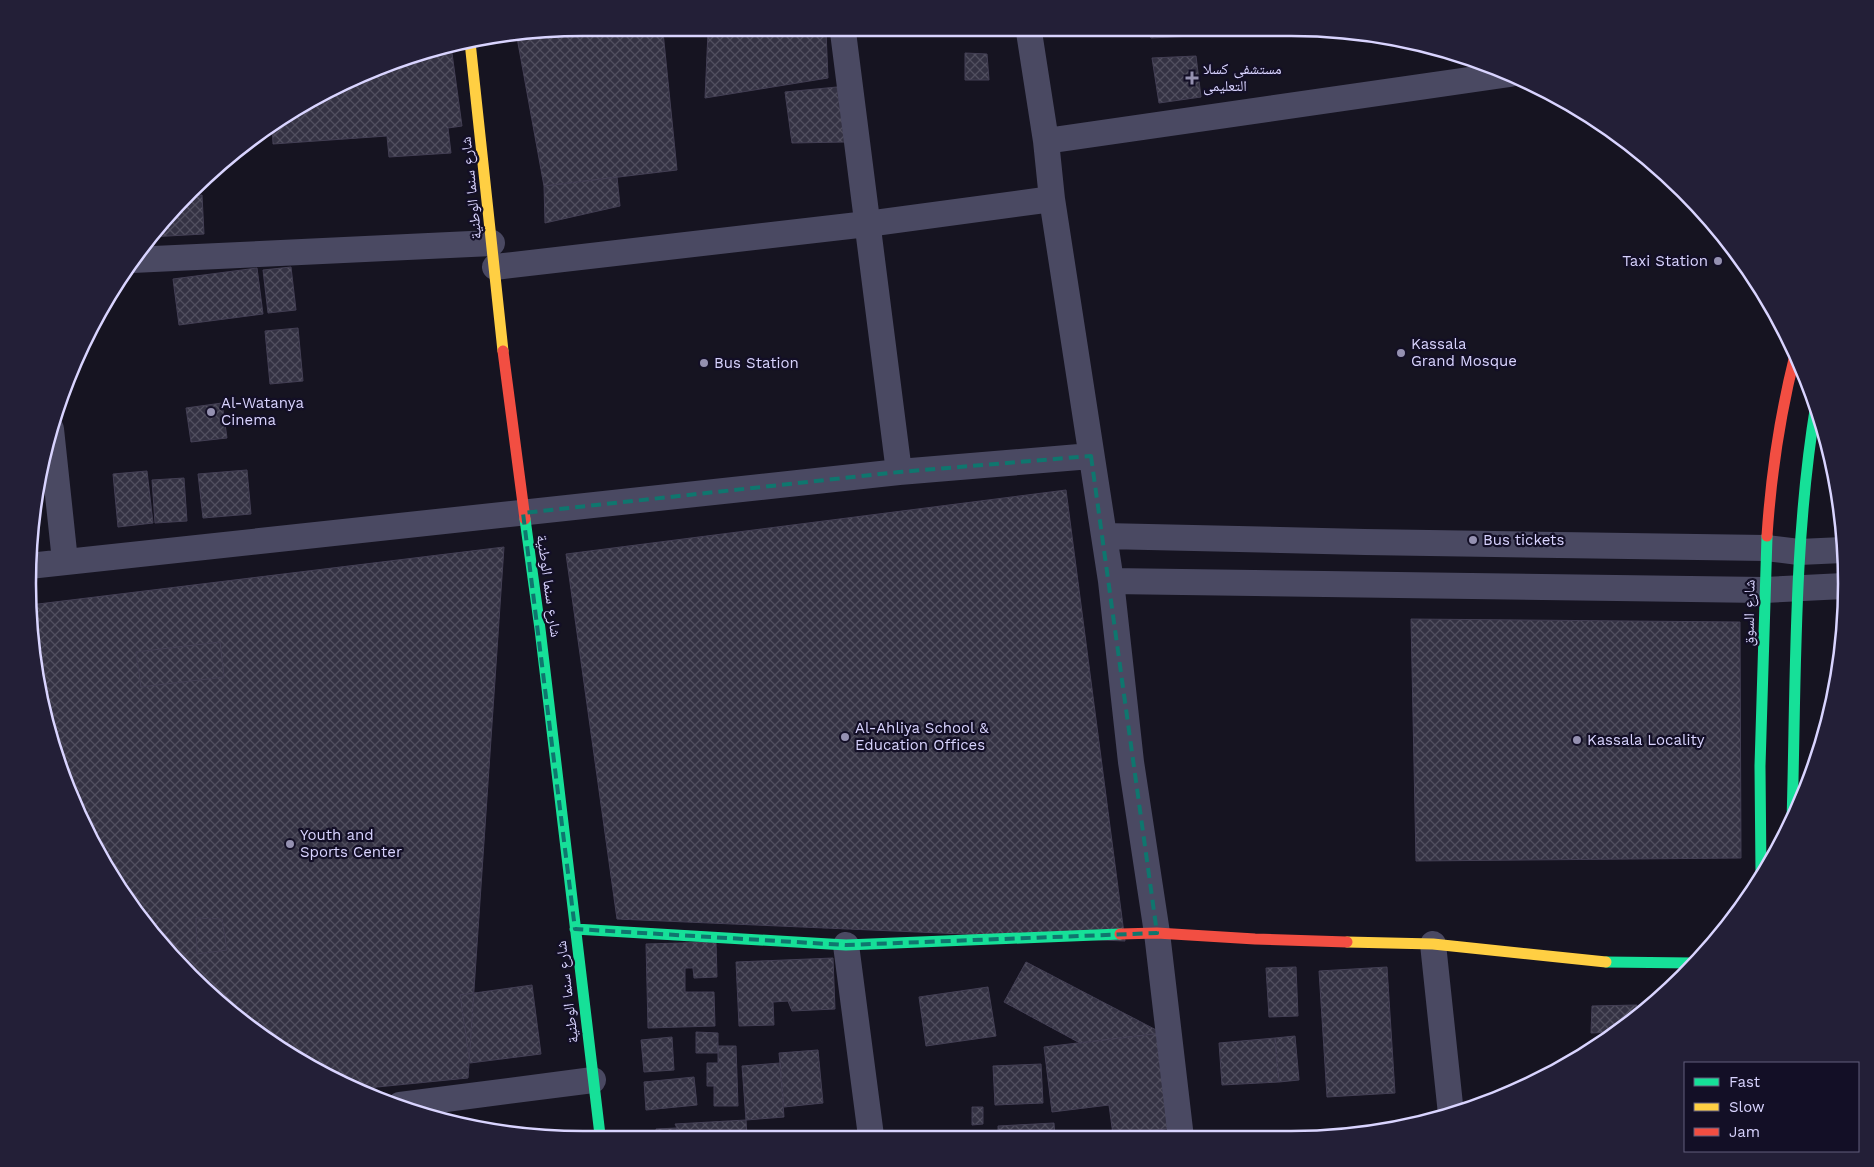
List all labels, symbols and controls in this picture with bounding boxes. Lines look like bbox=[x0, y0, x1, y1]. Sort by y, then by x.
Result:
place label: مستشفى كسلا التعليمى bbox=[1203, 60, 1282, 96]
marker: مستشفى كسلا التعليمى bbox=[1185, 71, 1199, 85]
street label: شارع سنما الوطنية bbox=[457, 136, 486, 240]
place label: Taxi Station bbox=[1622, 252, 1708, 270]
marker: Taxi Station bbox=[1712, 255, 1724, 267]
place label: Kassala Grand Mosque bbox=[1411, 335, 1517, 370]
marker: Kassala Grand Mosque bbox=[1395, 347, 1407, 359]
place label: Bus Station bbox=[714, 354, 799, 372]
marker: Bus Station bbox=[698, 357, 710, 369]
place label: Al-Watanya Cinema bbox=[221, 394, 304, 429]
marker: Al-Watanya Cinema bbox=[205, 406, 217, 418]
place label: Bus tickets bbox=[1483, 531, 1564, 549]
street label: شارع سنما الوطنية bbox=[532, 534, 565, 639]
marker: Bus tickets bbox=[1467, 534, 1479, 546]
street label: شارع السوق bbox=[1739, 579, 1760, 647]
place label: Al-Ahliya School & Education Offices bbox=[855, 719, 989, 754]
marker: Al-Ahliya School & Education Offices bbox=[839, 731, 851, 743]
place label: Kassala Locality bbox=[1587, 731, 1705, 749]
marker: Kassala Locality bbox=[1571, 734, 1583, 746]
place label: Youth and Sports Center bbox=[300, 826, 402, 861]
marker: Youth and Sports Center bbox=[284, 838, 296, 850]
street label: شارع سنما الوطنية bbox=[552, 939, 583, 1044]
legend bbox=[1684, 1062, 1859, 1152]
text: Fast bbox=[1729, 1073, 1761, 1091]
text: Slow bbox=[1729, 1098, 1765, 1116]
text: Jam bbox=[1729, 1123, 1760, 1141]

